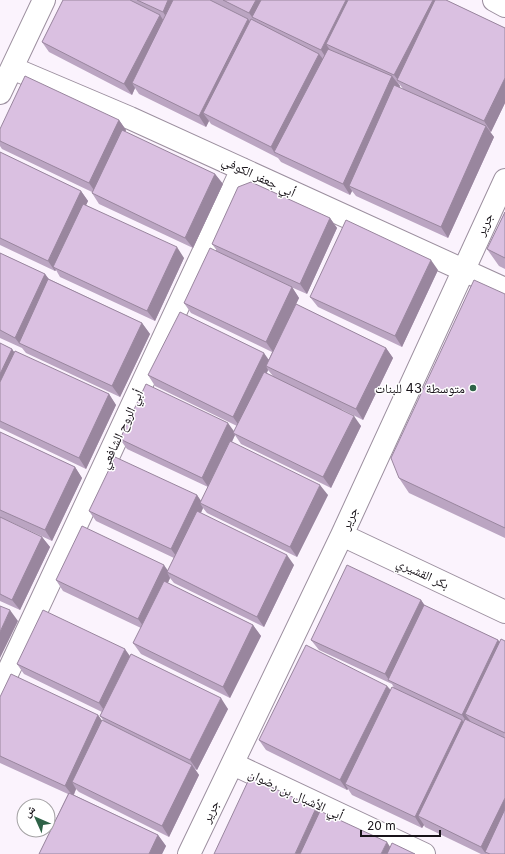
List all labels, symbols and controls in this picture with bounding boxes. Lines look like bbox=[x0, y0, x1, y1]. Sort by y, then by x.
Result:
street label: أبي جعفر الكوفي bbox=[218, 152, 298, 203]
street label: جرير bbox=[471, 210, 497, 239]
place label: متوسطة 43 للبنات bbox=[375, 380, 465, 397]
marker: متوسطة 43 للبنات bbox=[468, 383, 478, 393]
street label: أبي الروح الشافعي bbox=[96, 387, 149, 473]
street label: جرير bbox=[336, 504, 362, 533]
street label: بكر القشيري bbox=[393, 554, 452, 595]
street label: أبي الأشبال بن رضوان bbox=[245, 765, 346, 826]
street label: جرير bbox=[197, 797, 223, 826]
north arrow bbox=[16, 798, 56, 838]
text: ش bbox=[20, 802, 39, 821]
scale bar bbox=[361, 812, 440, 838]
text: 20 m bbox=[367, 818, 396, 833]

